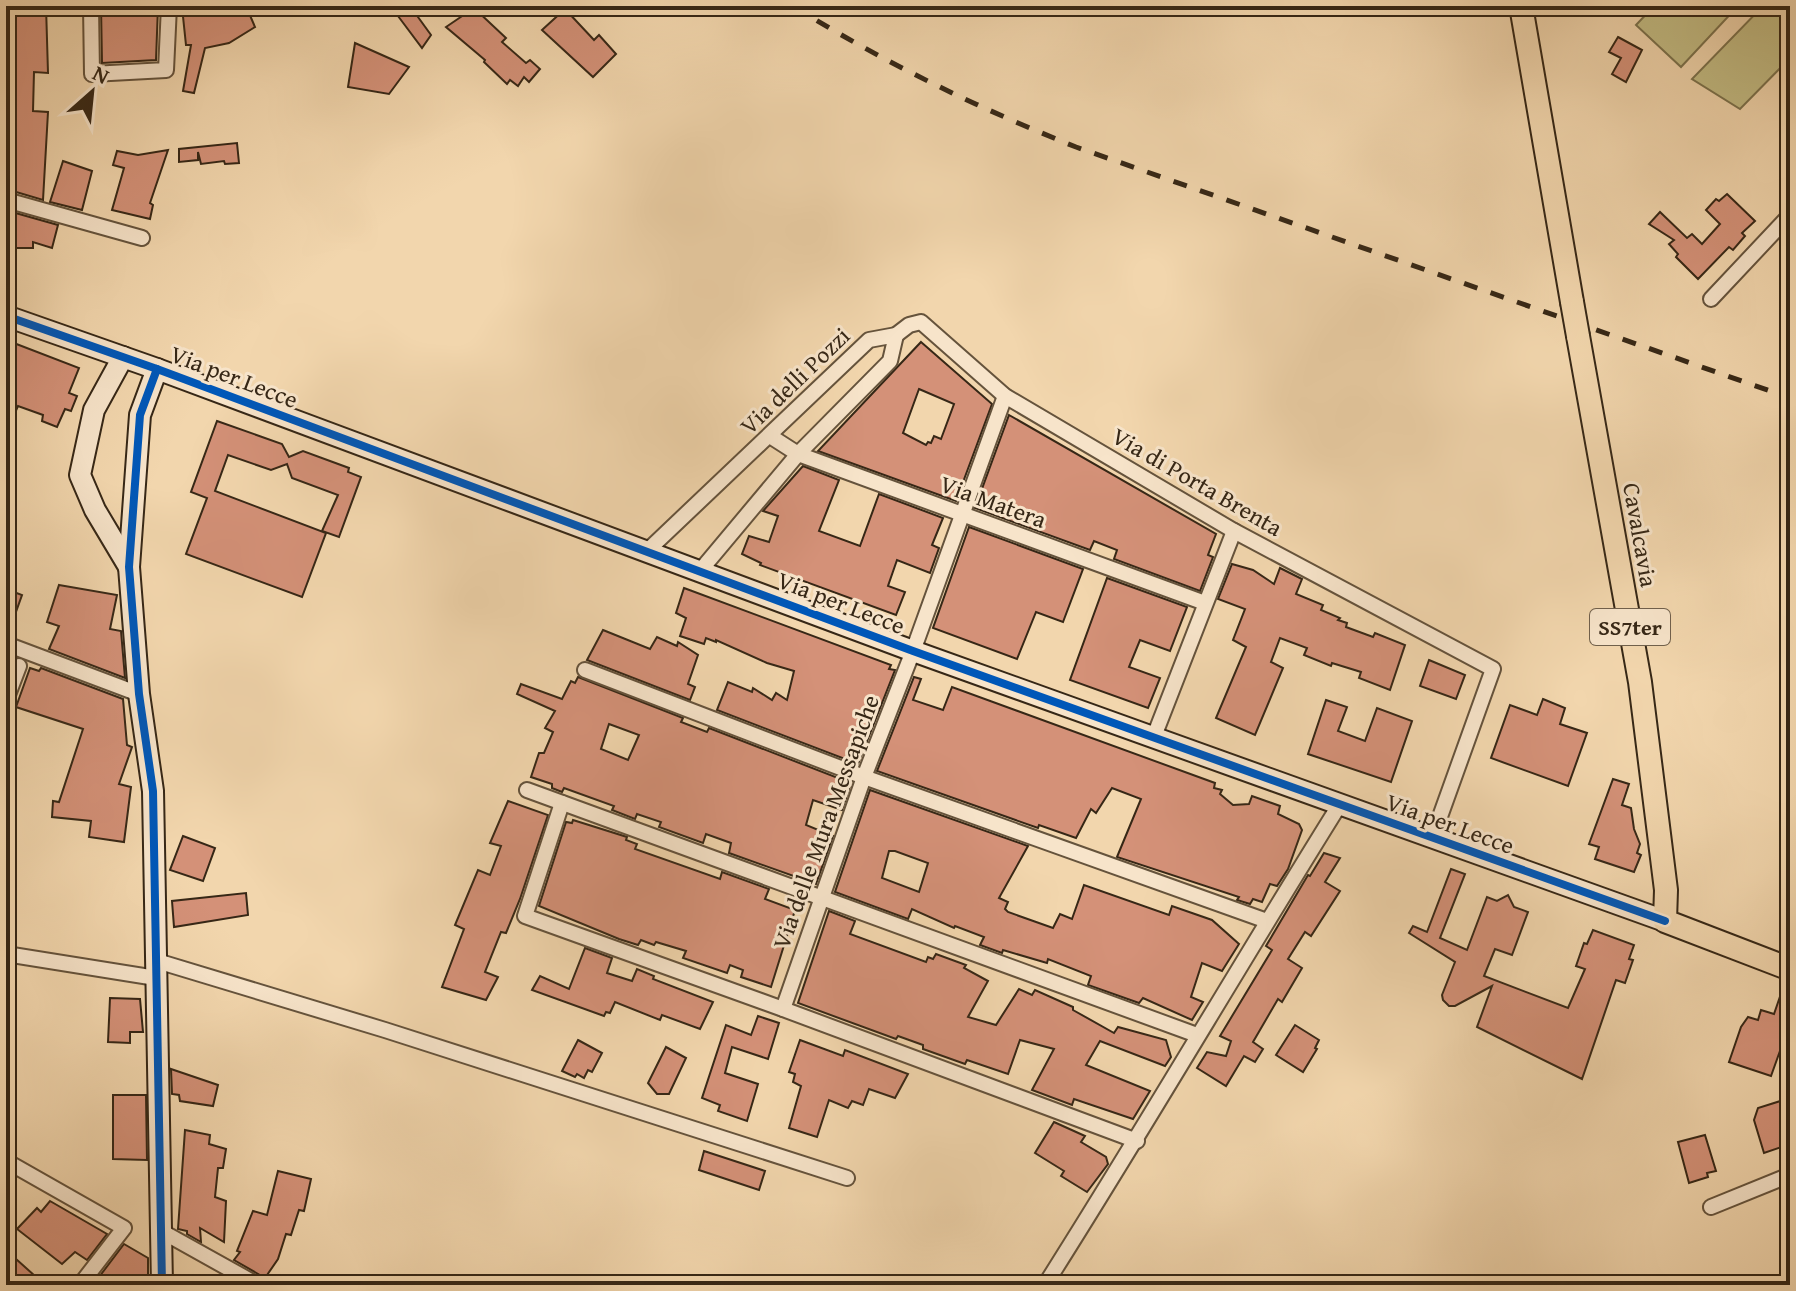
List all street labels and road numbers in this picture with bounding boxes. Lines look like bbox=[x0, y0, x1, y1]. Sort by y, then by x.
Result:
street label: Via delli Pozzi bbox=[732, 319, 858, 442]
street label: Via per Lecce bbox=[165, 336, 303, 417]
street label: Via di Porta Brenta bbox=[1105, 418, 1290, 545]
street label: Via Matera bbox=[935, 466, 1052, 537]
street label: Cavalcavia bbox=[1614, 480, 1667, 590]
street label: Via per Lecce bbox=[772, 562, 910, 643]
road number: SS7ter bbox=[1590, 609, 1670, 645]
street label: Via delle Mura Messapiche bbox=[763, 690, 888, 954]
street label: Via per Lecce bbox=[1381, 784, 1519, 863]

